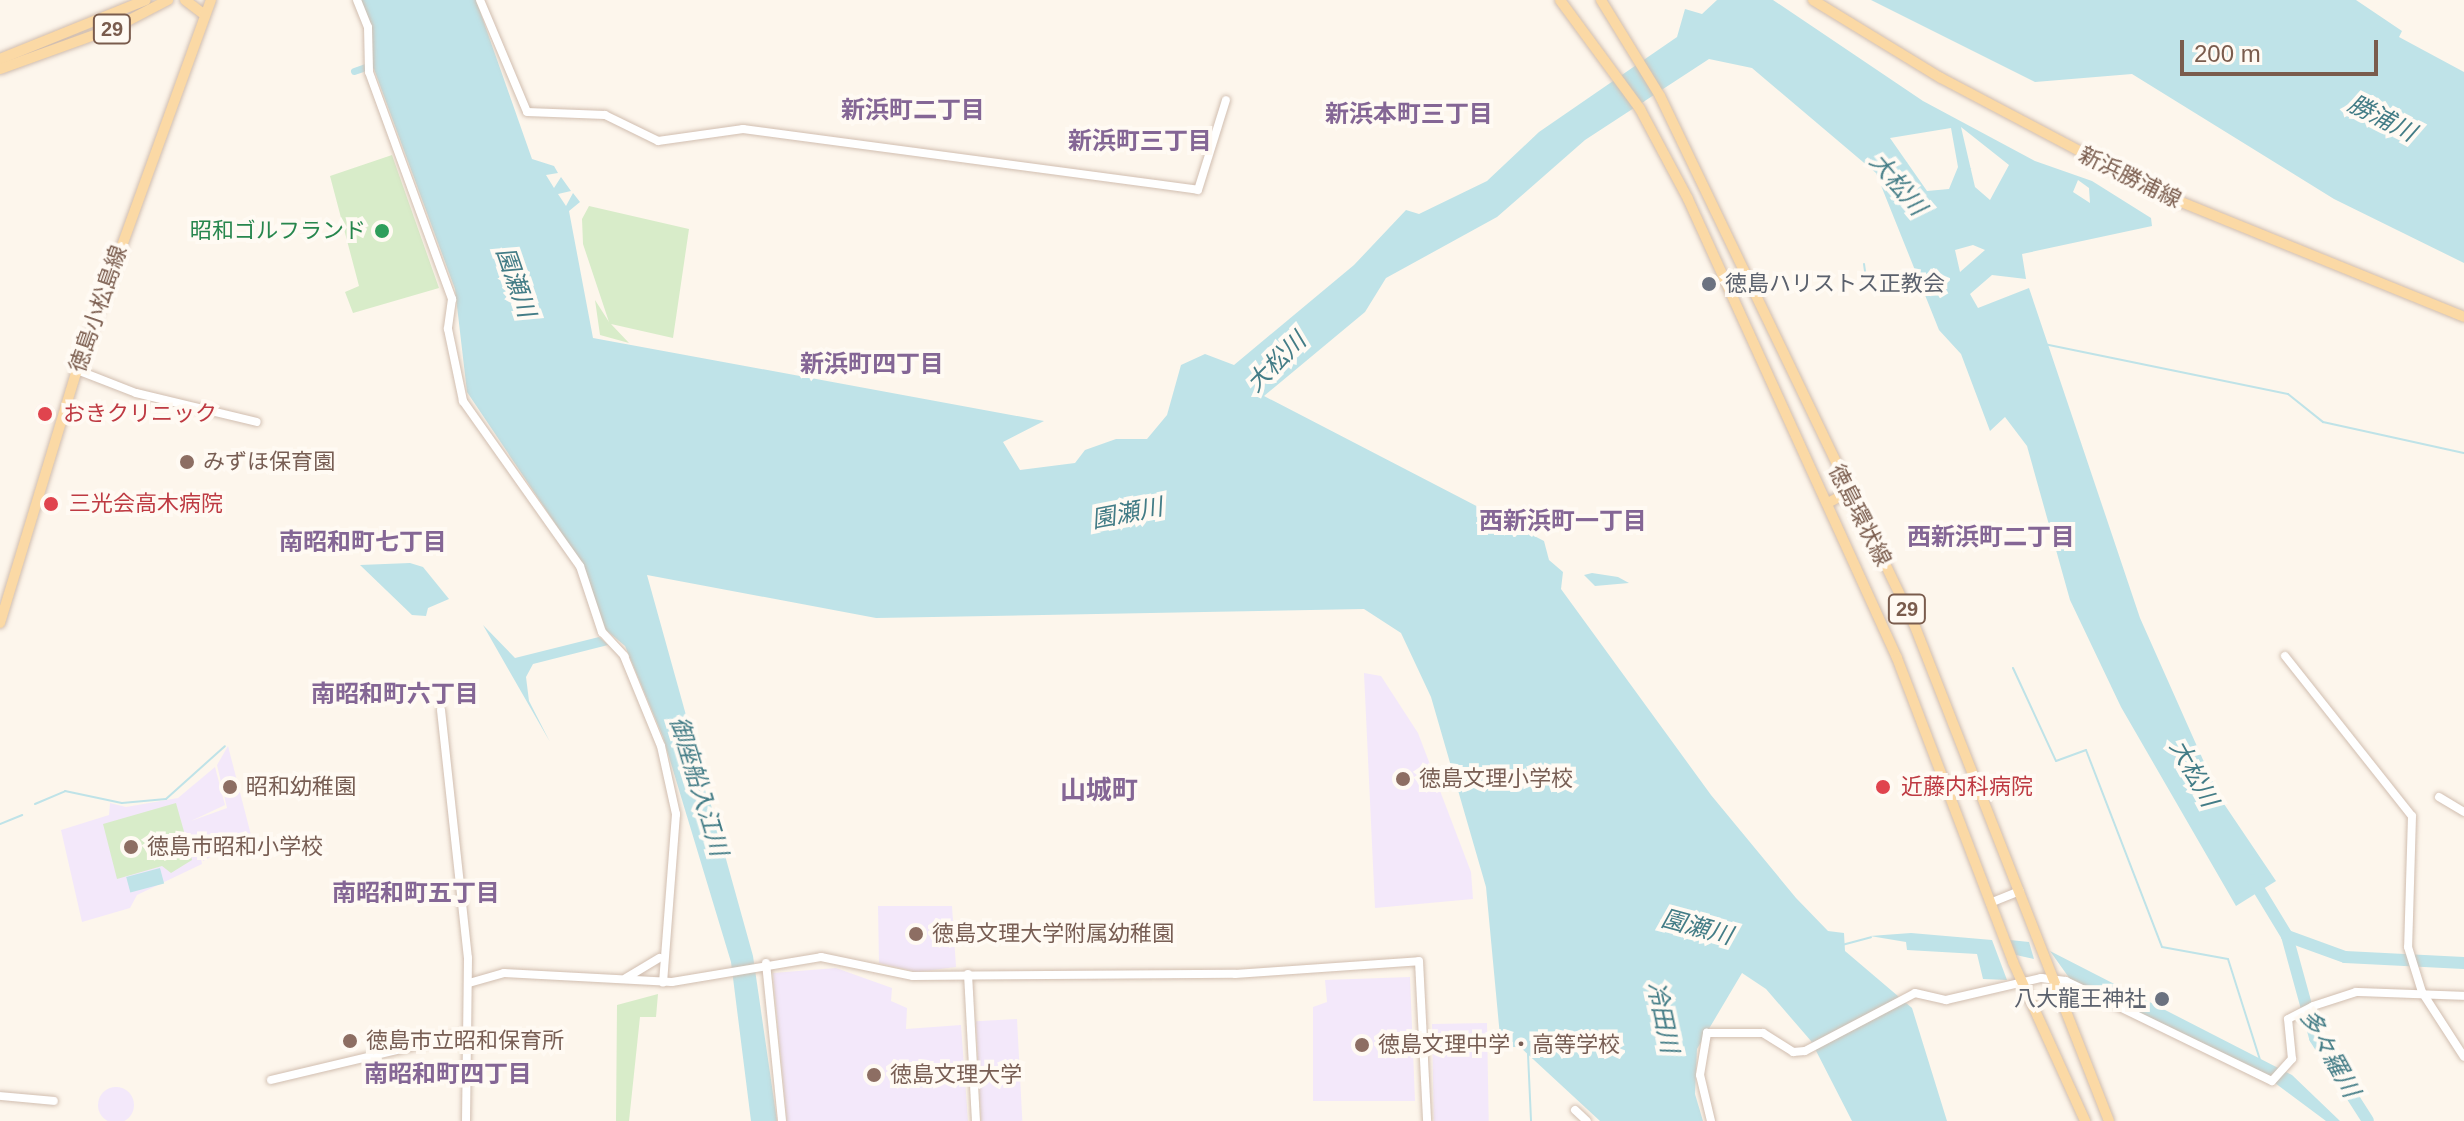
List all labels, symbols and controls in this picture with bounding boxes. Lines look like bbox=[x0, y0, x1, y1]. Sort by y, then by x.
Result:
road number: 29 bbox=[92, 13, 132, 45]
scale bar bbox=[2184, 24, 2382, 74]
text: 200 m bbox=[2194, 40, 2261, 67]
water label: 勝浦川 bbox=[2343, 89, 2421, 147]
district label: 新浜町二丁目 bbox=[841, 96, 985, 124]
district label: 新浜本町三丁目 bbox=[1325, 100, 1493, 128]
district label: 新浜町三丁目 bbox=[1068, 127, 1212, 155]
street label: 新浜勝浦線 bbox=[2075, 141, 2185, 213]
water label: 大松川 bbox=[1864, 147, 1932, 221]
place label: 昭和ゴルフランド bbox=[190, 218, 366, 244]
marker: 昭和ゴルフランド bbox=[373, 222, 391, 240]
street label: 徳島小松島線 bbox=[64, 242, 132, 376]
water label: 園瀬川 bbox=[491, 243, 541, 321]
place label: 徳島ハリストス正教会 bbox=[1725, 271, 1945, 297]
marker: 徳島ハリストス正教会 bbox=[1700, 275, 1718, 293]
water label: 大松川 bbox=[1240, 326, 1312, 398]
district label: 新浜町四丁目 bbox=[800, 350, 944, 378]
place label: おきクリニック bbox=[63, 401, 217, 427]
marker: おきクリニック bbox=[34, 403, 56, 425]
place label: みずほ保育園 bbox=[203, 449, 335, 475]
marker: みずほ保育園 bbox=[178, 453, 196, 471]
street label: 徳島環状線 bbox=[1823, 460, 1897, 570]
place label: 三光会高木病院 bbox=[69, 491, 223, 517]
water label: 園瀬川 bbox=[1089, 492, 1165, 534]
marker: 三光会高木病院 bbox=[40, 493, 62, 515]
district label: 西新浜町一丁目 bbox=[1479, 507, 1647, 535]
district label: 西新浜町二丁目 bbox=[1907, 523, 2075, 551]
district label: 南昭和町七丁目 bbox=[279, 528, 447, 556]
road number: 29 bbox=[1887, 593, 1927, 625]
district label: 南昭和町六丁目 bbox=[311, 680, 479, 708]
water label: 御座船入江川 bbox=[664, 713, 734, 859]
water label: 大松川 bbox=[2164, 735, 2224, 811]
place label: 徳島文理小学校 bbox=[1419, 766, 1573, 792]
marker: 徳島文理小学校 bbox=[1394, 770, 1412, 788]
place label: 昭和幼稚園 bbox=[246, 774, 356, 800]
place label: 近藤内科病院 bbox=[1901, 774, 2033, 800]
district label: 山城町 bbox=[1060, 775, 1138, 807]
marker: 近藤内科病院 bbox=[1872, 776, 1894, 798]
marker: 昭和幼稚園 bbox=[221, 778, 239, 796]
place label: 徳島市昭和小学校 bbox=[147, 834, 323, 860]
marker: 徳島市昭和小学校 bbox=[122, 838, 140, 856]
district label: 南昭和町五丁目 bbox=[332, 879, 500, 907]
water label: 園瀬川 bbox=[1658, 904, 1736, 950]
place label: 徳島文理大学附属幼稚園 bbox=[932, 921, 1174, 947]
marker: 徳島文理大学附属幼稚園 bbox=[907, 925, 925, 943]
water label: 冷田川 bbox=[1641, 979, 1685, 1055]
place label: 八大龍王神社 bbox=[2014, 986, 2146, 1012]
marker: 八大龍王神社 bbox=[2153, 990, 2171, 1008]
water label: 多々羅川 bbox=[2294, 1004, 2366, 1102]
place label: 徳島市立昭和保育所 bbox=[366, 1028, 564, 1054]
marker: 徳島市立昭和保育所 bbox=[341, 1032, 359, 1050]
place label: 徳島文理中学・高等学校 bbox=[1378, 1032, 1620, 1058]
marker: 徳島文理中学・高等学校 bbox=[1353, 1036, 1371, 1054]
district label: 南昭和町四丁目 bbox=[364, 1060, 532, 1088]
place label: 徳島文理大学 bbox=[890, 1062, 1022, 1088]
marker: 徳島文理大学 bbox=[865, 1066, 883, 1084]

